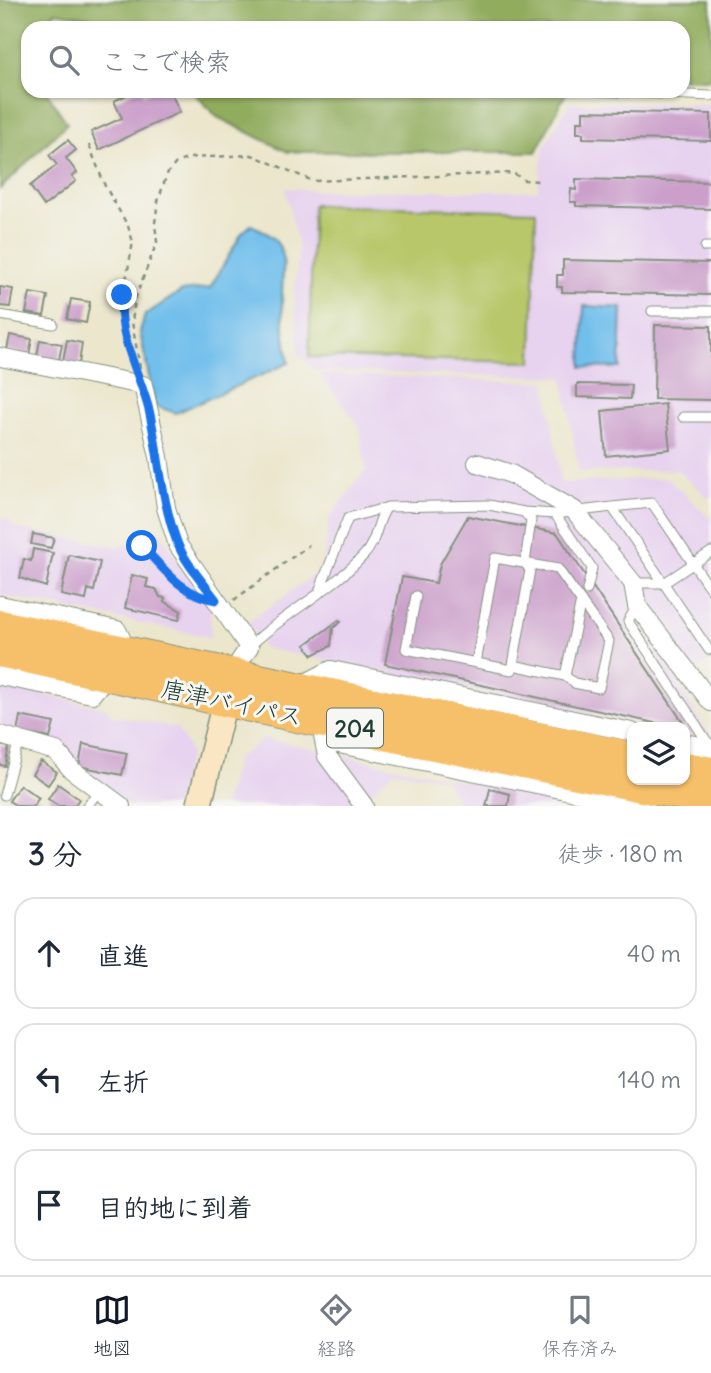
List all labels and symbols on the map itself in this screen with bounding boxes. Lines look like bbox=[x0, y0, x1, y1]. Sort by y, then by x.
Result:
route end bbox=[106, 279, 137, 310]
route start bbox=[126, 530, 157, 561]
street label: 唐津バイパス bbox=[159, 672, 305, 732]
road number: 204 bbox=[327, 708, 383, 748]

